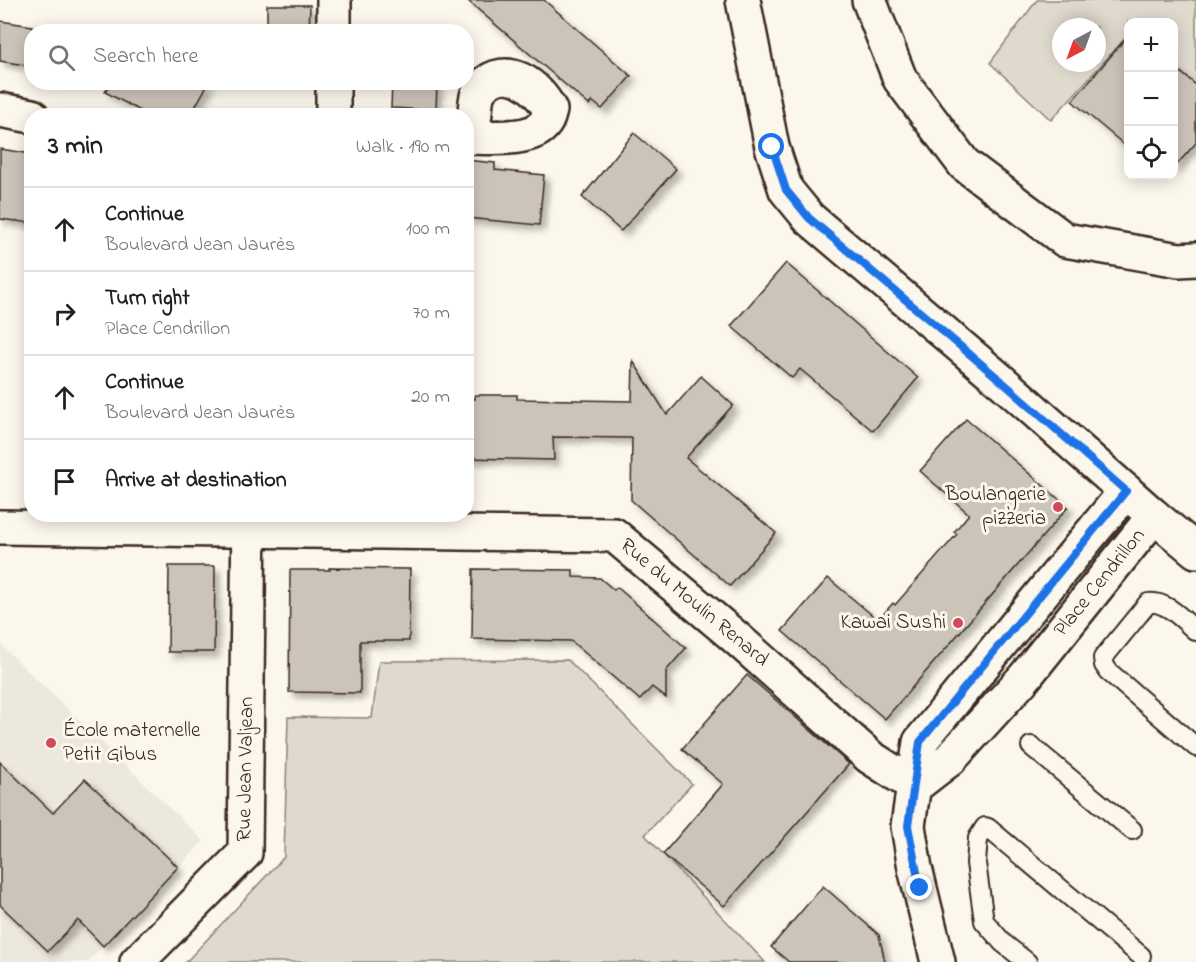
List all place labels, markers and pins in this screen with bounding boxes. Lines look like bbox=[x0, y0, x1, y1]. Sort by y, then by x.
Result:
place label: Boulangerie pizzeria bbox=[944, 480, 1047, 534]
marker: Boulangerie pizzeria bbox=[1051, 500, 1065, 514]
place label: Kawai Sushi bbox=[840, 608, 946, 638]
marker: Kawai Sushi bbox=[951, 616, 965, 630]
place label: École maternelle Petit Gibus bbox=[63, 716, 201, 770]
marker: École maternelle Petit Gibus bbox=[44, 736, 58, 750]

